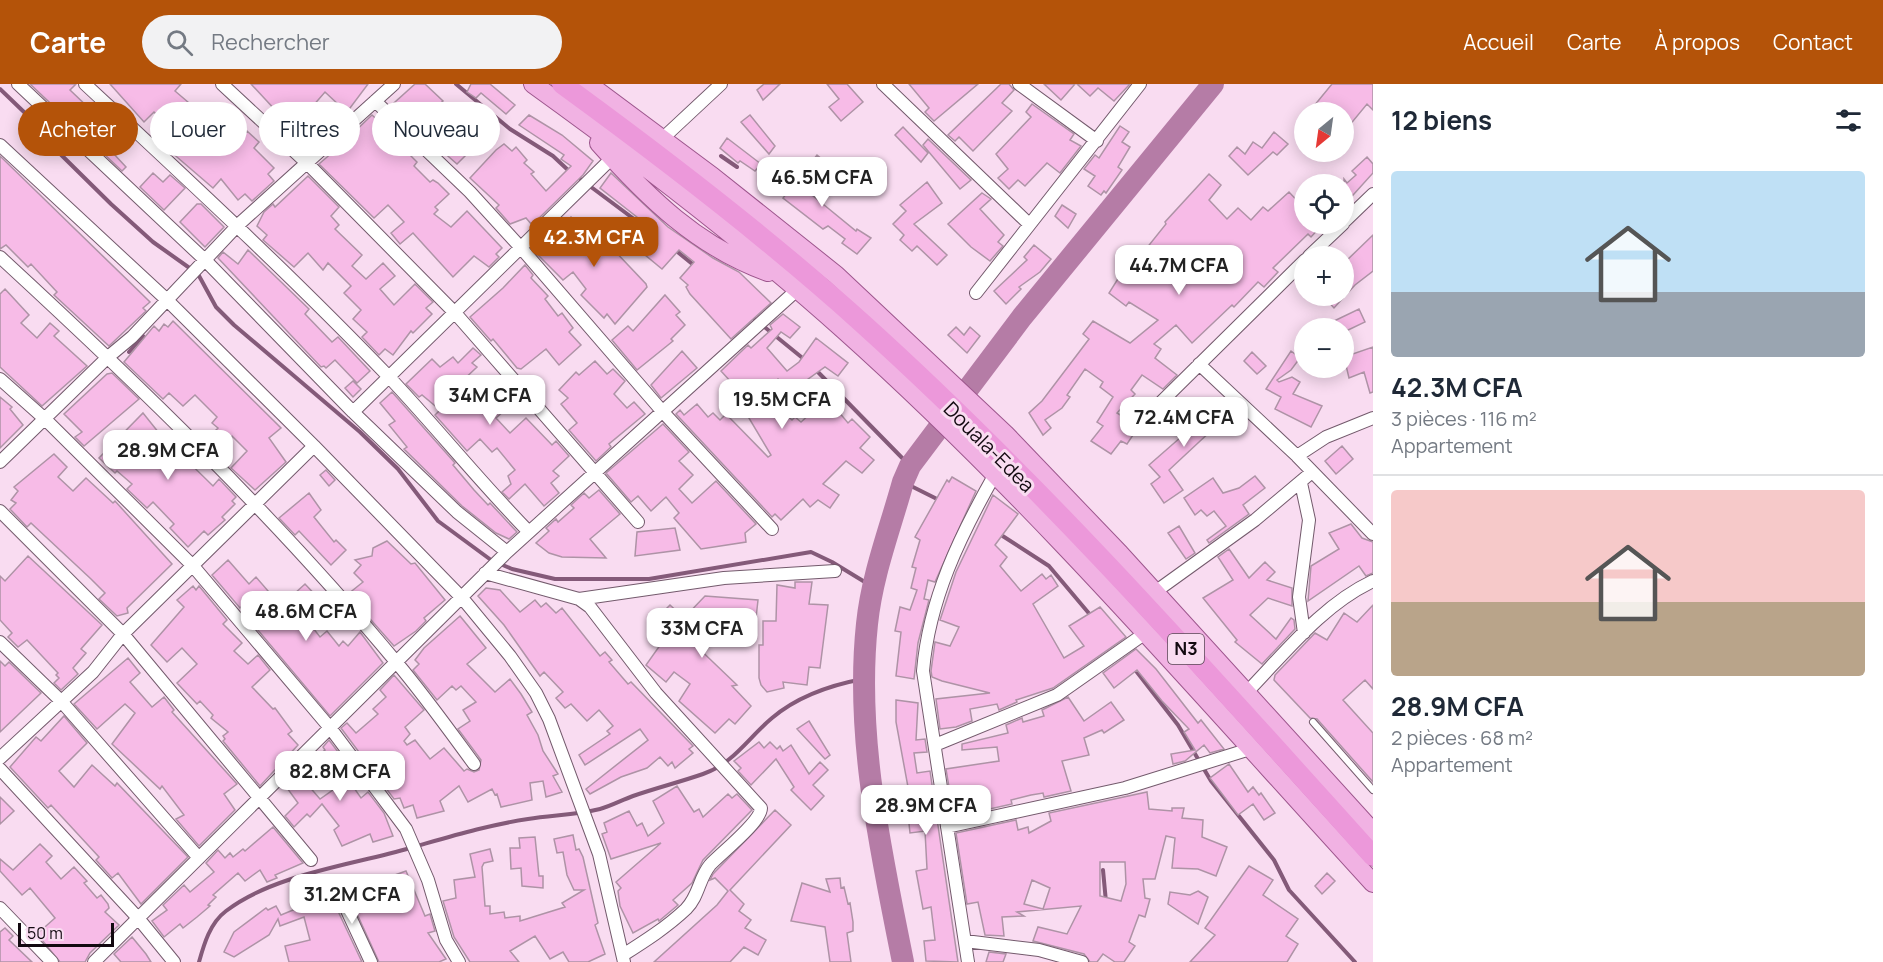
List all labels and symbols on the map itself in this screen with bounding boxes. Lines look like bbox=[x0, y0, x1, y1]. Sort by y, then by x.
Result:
north arrow bbox=[1294, 102, 1354, 162]
pin: 46.5M CFA bbox=[753, 157, 891, 208]
pin: 42.3M CFA bbox=[525, 217, 663, 268]
pin: 44.7M CFA bbox=[1110, 245, 1248, 296]
pin: 34M CFA bbox=[435, 375, 545, 426]
pin: 19.5M CFA bbox=[713, 379, 851, 430]
street label: Douala-Edea bbox=[938, 395, 1041, 498]
pin: 72.4M CFA bbox=[1115, 397, 1253, 448]
pin: 28.9M CFA bbox=[99, 430, 237, 481]
pin: 48.6M CFA bbox=[237, 591, 375, 642]
pin: 33M CFA bbox=[647, 608, 757, 659]
road number: N3 bbox=[1168, 634, 1204, 664]
pin: 82.8M CFA bbox=[271, 751, 409, 802]
pin: 28.9M CFA bbox=[857, 785, 995, 836]
pin: 31.2M CFA bbox=[283, 874, 421, 925]
scale bar bbox=[18, 920, 114, 948]

